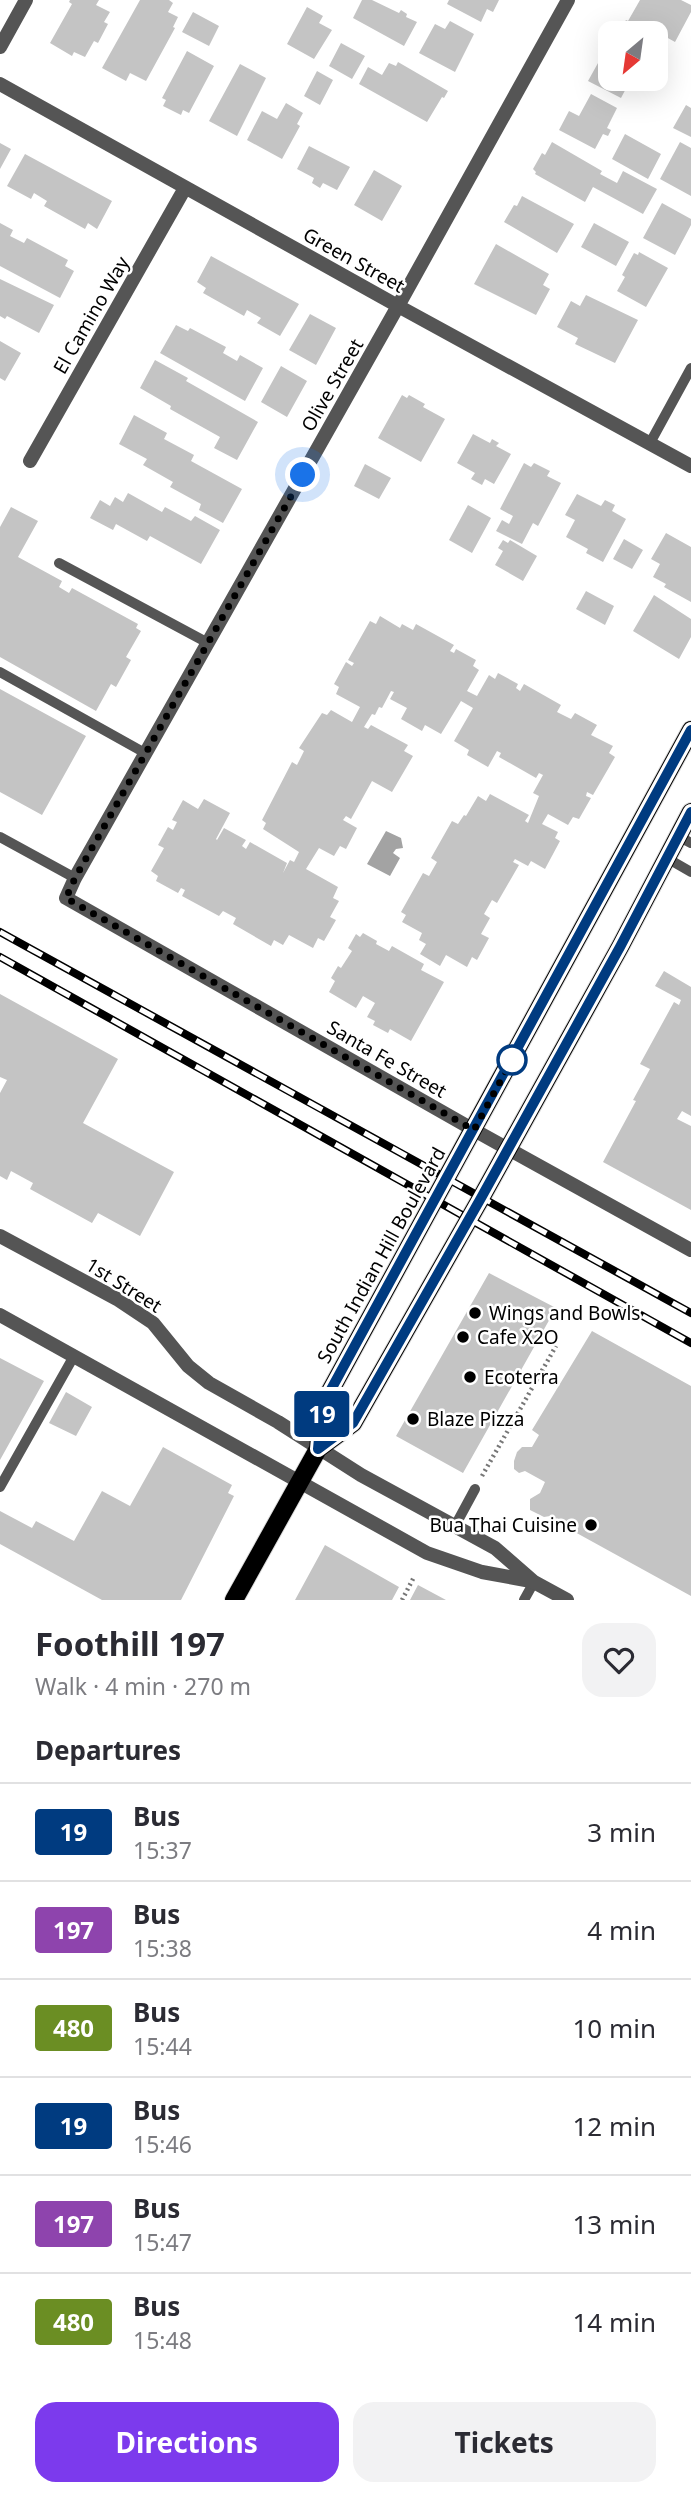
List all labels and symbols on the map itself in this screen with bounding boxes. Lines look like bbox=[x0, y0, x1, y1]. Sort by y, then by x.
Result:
north arrow bbox=[598, 21, 668, 91]
street label: Green Street bbox=[299, 221, 410, 299]
street label: El Camino Way bbox=[47, 251, 135, 378]
street label: Olive Street bbox=[295, 334, 369, 436]
your location bbox=[285, 457, 320, 492]
street label: Santa Fe Street bbox=[323, 1014, 452, 1104]
unlabelled marker bbox=[497, 1045, 527, 1075]
street label: South Indian Hill Boulevard bbox=[311, 1142, 451, 1368]
street label: 1st Street bbox=[81, 1251, 167, 1319]
place label: Wings and Bowls bbox=[489, 1300, 640, 1326]
marker: Wings and Bowls bbox=[467, 1305, 483, 1321]
place label: Cafe X2O bbox=[477, 1324, 559, 1350]
marker: Cafe X2O bbox=[455, 1329, 471, 1345]
place label: Ecoterra bbox=[484, 1364, 559, 1390]
marker: Ecoterra bbox=[462, 1369, 478, 1385]
line badge: 19 bbox=[290, 1391, 354, 1437]
place label: Blaze Pizza bbox=[427, 1406, 524, 1432]
marker: Blaze Pizza bbox=[405, 1411, 421, 1427]
place label: Bua Thai Cuisine bbox=[429, 1512, 577, 1538]
marker: Bua Thai Cuisine bbox=[583, 1517, 599, 1533]

